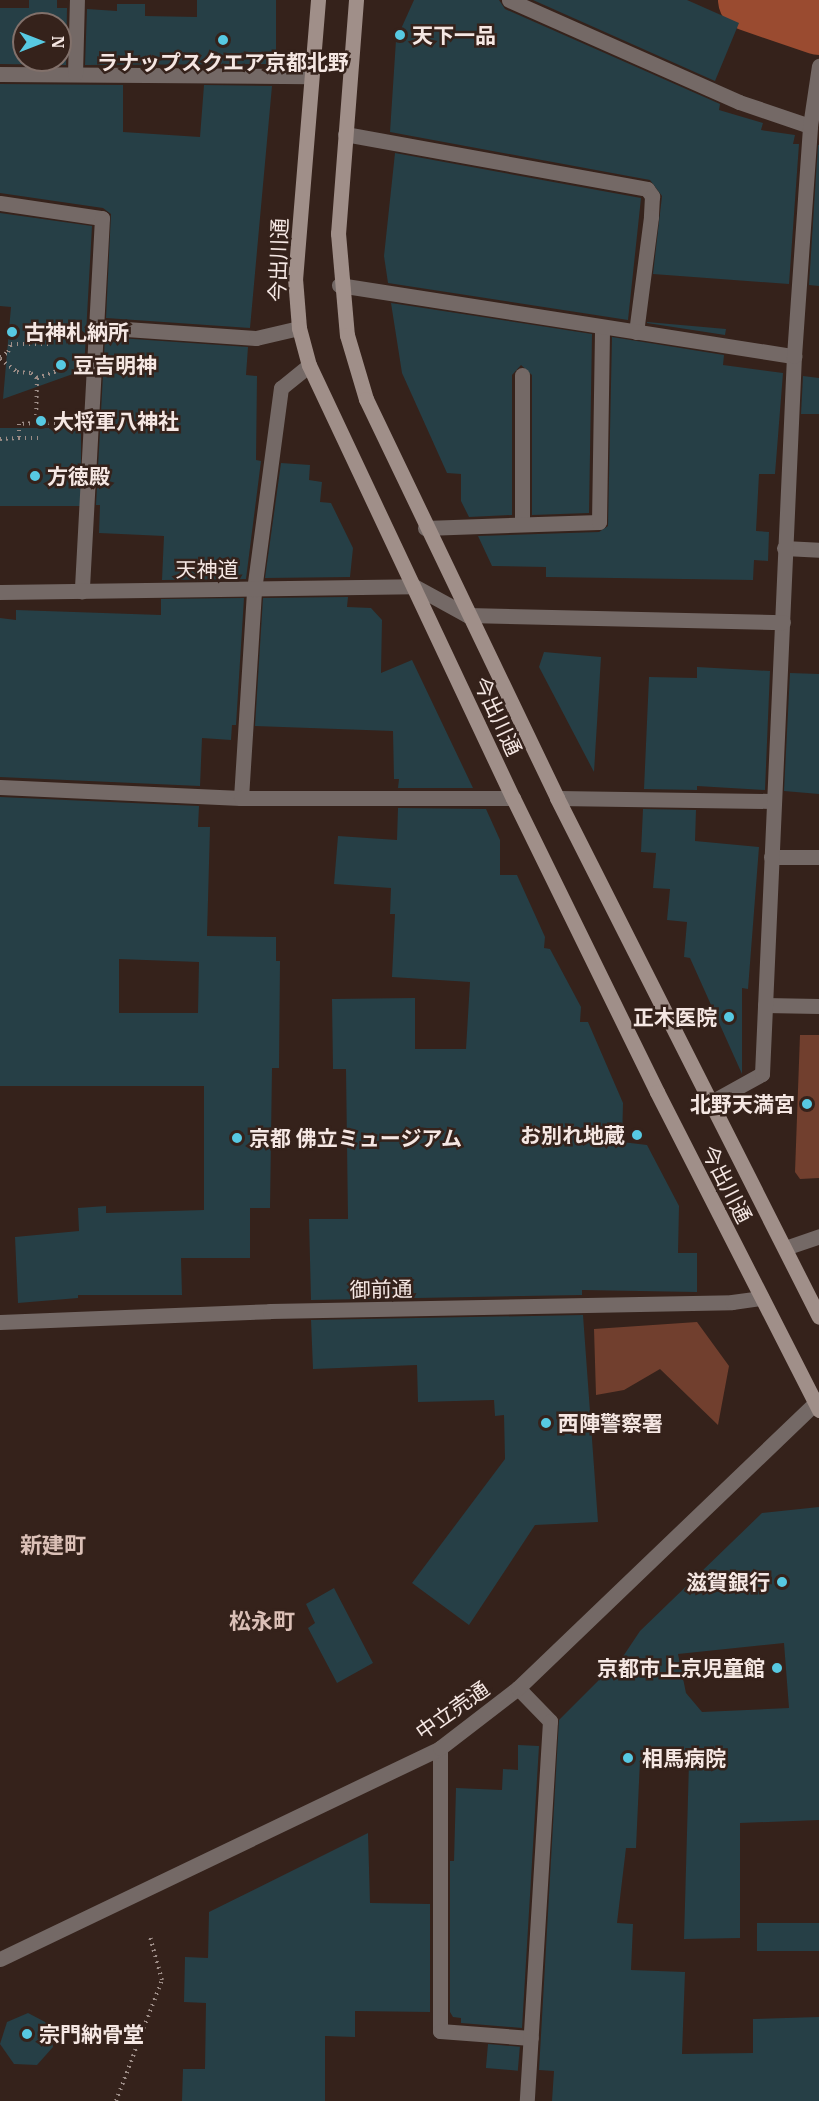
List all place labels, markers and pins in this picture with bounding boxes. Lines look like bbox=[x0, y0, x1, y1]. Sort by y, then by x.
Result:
place label: 天下一品 bbox=[412, 22, 496, 48]
marker: 天下一品 bbox=[393, 28, 407, 42]
marker: ラナップスクエア京都北野 bbox=[216, 33, 230, 47]
place label: ラナップスクエア京都北野 bbox=[97, 49, 349, 75]
place label: 古神札納所 bbox=[24, 319, 129, 345]
marker: 古神札納所 bbox=[5, 325, 19, 339]
place label: 豆吉明神 bbox=[73, 352, 157, 378]
marker: 豆吉明神 bbox=[54, 358, 68, 372]
place label: 大将軍八神社 bbox=[53, 408, 179, 434]
marker: 大将軍八神社 bbox=[34, 414, 48, 428]
place label: 方徳殿 bbox=[47, 463, 110, 489]
marker: 方徳殿 bbox=[28, 469, 42, 483]
place label: 正木医院 bbox=[633, 1004, 717, 1030]
marker: 正木医院 bbox=[722, 1010, 736, 1024]
place label: 北野天満宮 bbox=[690, 1091, 795, 1117]
marker: 北野天満宮 bbox=[800, 1097, 814, 1111]
place label: お別れ地蔵 bbox=[520, 1122, 625, 1148]
place label: 京都 佛立ミュージアム bbox=[249, 1125, 464, 1151]
marker: お別れ地蔵 bbox=[630, 1128, 644, 1142]
marker: 京都 佛立ミュージアム bbox=[230, 1131, 244, 1145]
place label: 西陣警察署 bbox=[558, 1410, 663, 1436]
marker: 西陣警察署 bbox=[539, 1416, 553, 1430]
place label: 滋賀銀行 bbox=[686, 1569, 770, 1595]
marker: 滋賀銀行 bbox=[775, 1575, 789, 1589]
place label: 京都市上京児童館 bbox=[597, 1655, 765, 1681]
marker: 京都市上京児童館 bbox=[770, 1661, 784, 1675]
place label: 相馬病院 bbox=[642, 1745, 726, 1771]
marker: 相馬病院 bbox=[619, 1749, 637, 1767]
place label: 宗門納骨堂 bbox=[39, 2021, 144, 2047]
marker: 宗門納骨堂 bbox=[20, 2027, 34, 2041]

